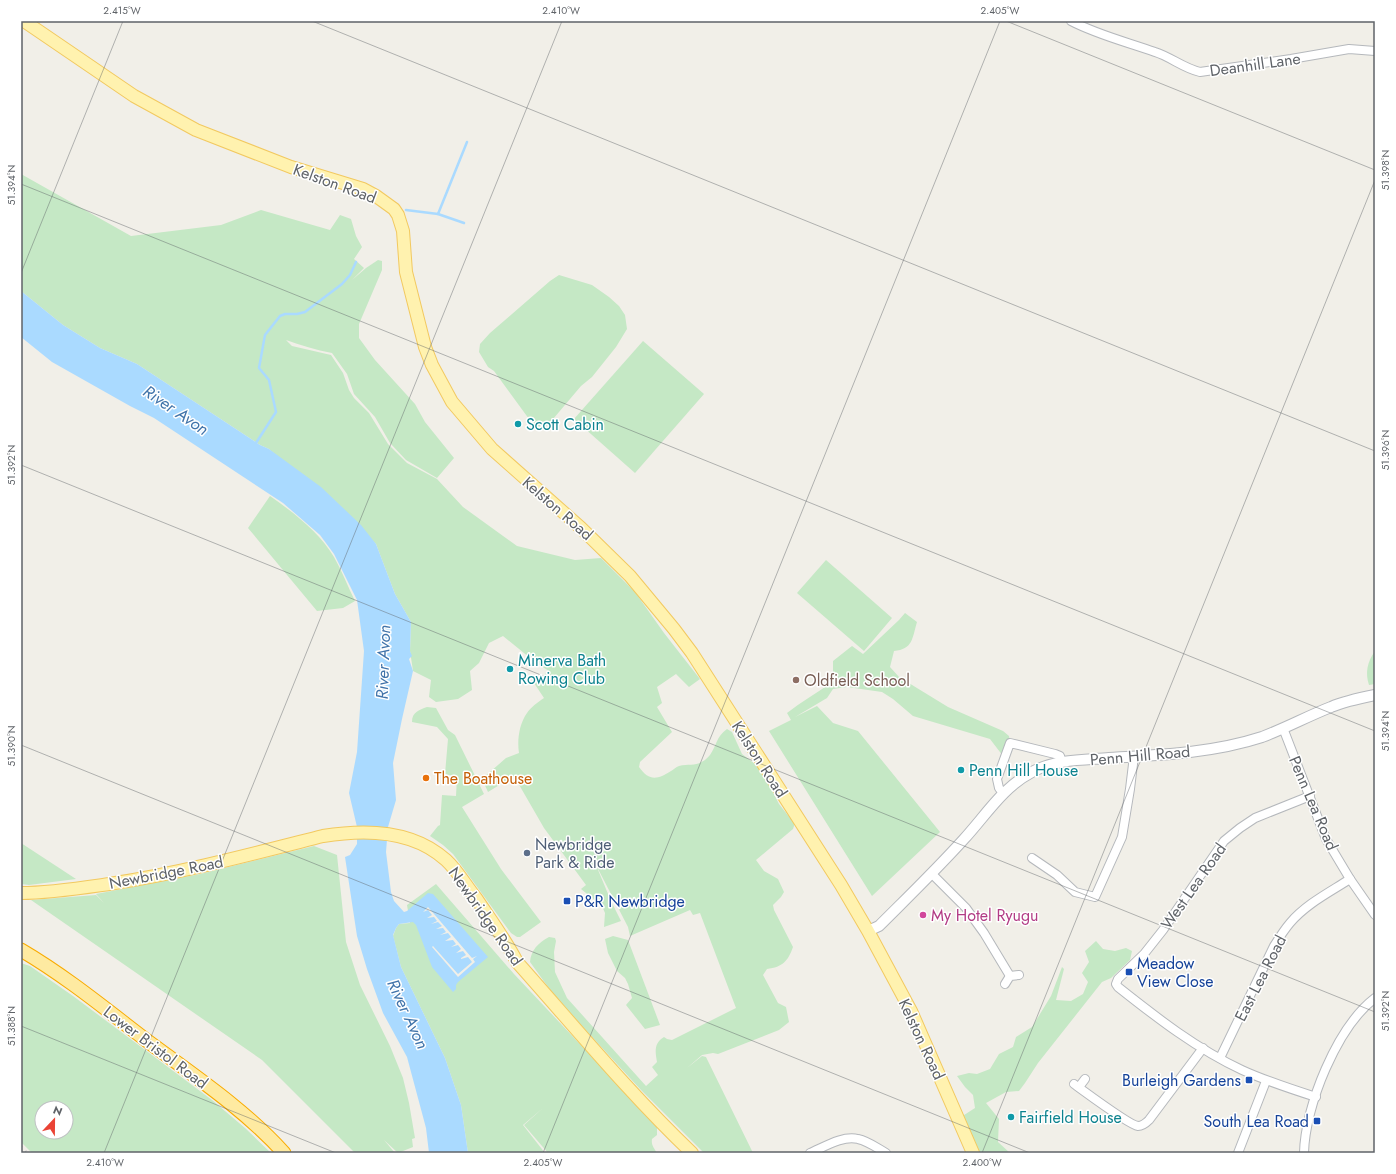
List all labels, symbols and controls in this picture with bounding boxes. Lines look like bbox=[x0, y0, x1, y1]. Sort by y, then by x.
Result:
text: 2.415°W bbox=[103, 3, 141, 18]
text: 2.410°W bbox=[542, 3, 580, 18]
text: 2.405°W bbox=[981, 3, 1020, 18]
street label: Deanhill Lane bbox=[1208, 47, 1302, 82]
text: 51.398°N bbox=[1378, 150, 1393, 190]
street label: Kelston Road bbox=[290, 158, 380, 209]
text: 51.394°N bbox=[4, 165, 19, 205]
water label: River Avon bbox=[138, 379, 214, 441]
place label: Scott Cabin bbox=[526, 413, 604, 436]
marker: Scott Cabin bbox=[513, 419, 523, 429]
text: 51.396°N bbox=[1378, 430, 1393, 470]
text: 51.392°N bbox=[4, 445, 19, 485]
street label: Kelston Road bbox=[517, 471, 598, 546]
water label: River Avon bbox=[370, 624, 396, 700]
place label: Minerva Bath Rowing Club bbox=[518, 649, 606, 690]
marker: Minerva Bath Rowing Club bbox=[505, 664, 515, 674]
place label: Oldfield School bbox=[804, 669, 910, 692]
marker: Oldfield School bbox=[791, 675, 801, 685]
text: 51.394°N bbox=[1378, 711, 1393, 751]
street label: Kelston Road bbox=[726, 716, 793, 802]
text: 51.390°N bbox=[4, 726, 19, 766]
street label: Penn Hill Road bbox=[1089, 740, 1191, 771]
street label: Penn Lea Road bbox=[1283, 752, 1344, 854]
place label: Penn Hill House bbox=[969, 759, 1078, 782]
marker: Penn Hill House bbox=[956, 765, 966, 775]
place label: The Boathouse bbox=[434, 767, 532, 790]
marker: The Boathouse bbox=[421, 773, 431, 783]
place label: Newbridge Park & Ride bbox=[535, 833, 614, 874]
street label: West Lea Road bbox=[1155, 839, 1232, 934]
marker: Newbridge Park & Ride bbox=[522, 848, 532, 858]
street label: Newbridge Road bbox=[107, 850, 225, 895]
street label: Newbridge Road bbox=[443, 862, 528, 970]
place label: P&R Newbridge bbox=[575, 890, 685, 913]
marker: P&R Newbridge bbox=[562, 896, 572, 906]
place label: My Hotel Ryugu bbox=[931, 904, 1038, 927]
marker: My Hotel Ryugu bbox=[918, 910, 928, 920]
street label: East Lea Road bbox=[1229, 931, 1292, 1025]
place label: Meadow View Close bbox=[1137, 952, 1213, 993]
marker: Meadow View Close bbox=[1124, 967, 1134, 977]
water label: River Avon bbox=[381, 975, 435, 1053]
text: 51.392°N bbox=[1378, 991, 1393, 1031]
street label: Kelston Road bbox=[893, 995, 950, 1084]
street label: Lower Bristol Road bbox=[99, 1000, 213, 1094]
text: 51.388°N bbox=[4, 1006, 19, 1046]
place label: Burleigh Gardens bbox=[1122, 1069, 1241, 1092]
marker: Burleigh Gardens bbox=[1244, 1075, 1254, 1085]
north arrow bbox=[34, 1100, 74, 1140]
text: N bbox=[51, 1102, 65, 1120]
place label: Fairfield House bbox=[1019, 1106, 1122, 1129]
place label: South Lea Road bbox=[1204, 1110, 1309, 1133]
marker: Fairfield House bbox=[1006, 1112, 1016, 1122]
marker: South Lea Road bbox=[1312, 1116, 1322, 1126]
text: 2.410°W bbox=[86, 1155, 124, 1170]
text: 2.405°W bbox=[524, 1155, 563, 1170]
text: 2.400°W bbox=[962, 1155, 1002, 1170]

